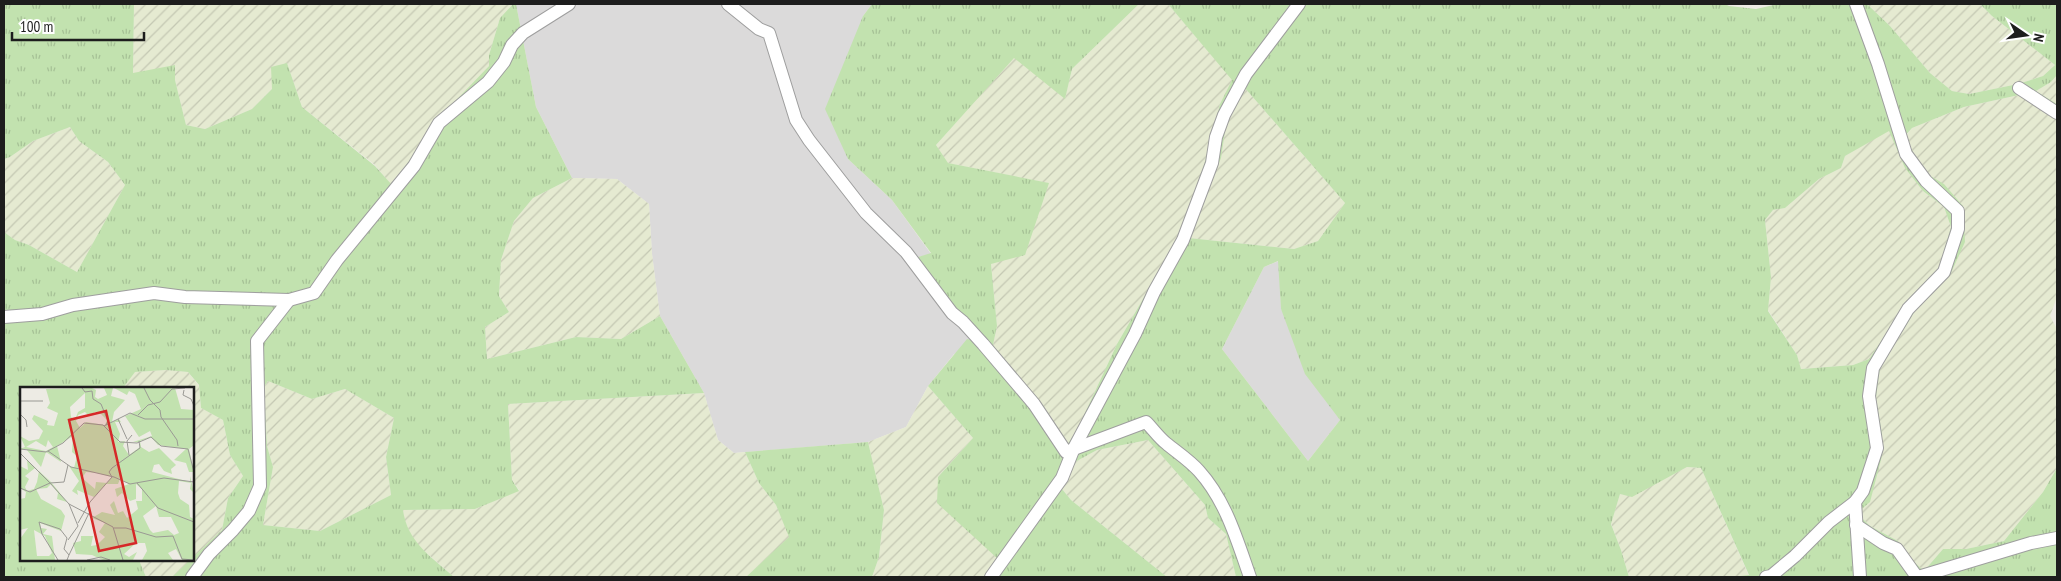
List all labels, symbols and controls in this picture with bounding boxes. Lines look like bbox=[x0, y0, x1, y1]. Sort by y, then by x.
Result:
scale bar bbox=[12, 10, 145, 42]
north arrow bbox=[2001, 10, 2051, 60]
text: 100 m bbox=[20, 17, 53, 36]
text: N bbox=[2029, 32, 2048, 44]
inset map bbox=[20, 387, 194, 561]

